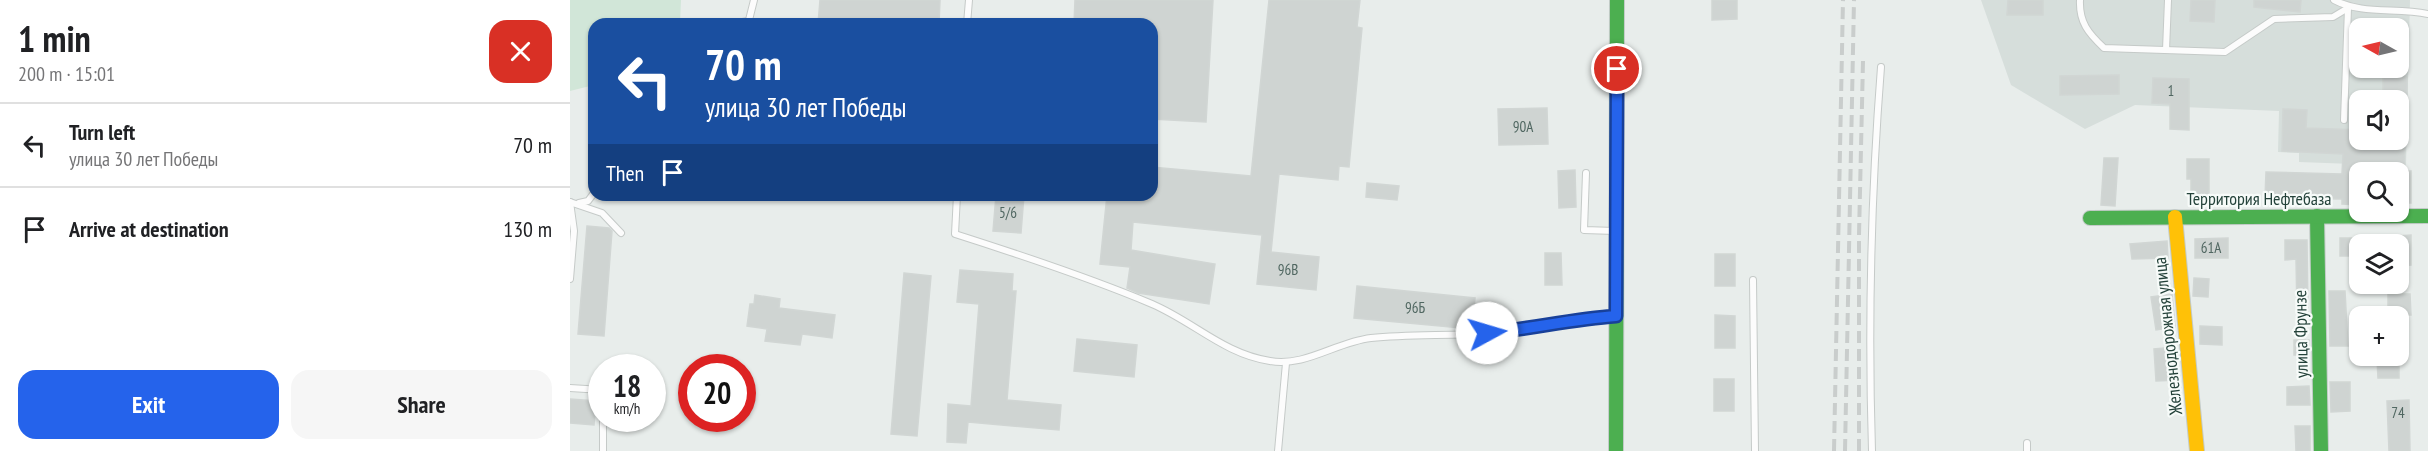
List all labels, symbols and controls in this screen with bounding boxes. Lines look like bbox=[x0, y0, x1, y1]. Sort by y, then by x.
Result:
text: 1 min bbox=[18, 15, 91, 62]
north arrow bbox=[2349, 18, 2409, 78]
map controls bbox=[2349, 18, 2409, 366]
button: close bbox=[489, 20, 552, 83]
text: 70 m bbox=[705, 37, 782, 92]
icon: left bbox=[606, 42, 684, 120]
pin bbox=[1591, 43, 1642, 94]
icon: arrive bbox=[1600, 52, 1633, 85]
text: 200 m · 15:01 bbox=[18, 61, 115, 87]
house number: 1 bbox=[2168, 81, 2174, 100]
text: улица 30 лет Победы bbox=[705, 90, 907, 124]
button: sound bbox=[2349, 90, 2409, 150]
house number: 90А bbox=[1513, 117, 1534, 136]
text: Turn left bbox=[69, 118, 135, 146]
icon: left bbox=[18, 129, 51, 162]
text: 70 m bbox=[513, 131, 552, 159]
text: улица 30 лет Победы bbox=[69, 146, 218, 172]
icon: arrive bbox=[656, 156, 689, 189]
text: Then bbox=[606, 159, 644, 187]
button: search bbox=[2349, 162, 2409, 222]
street label: Территория Нефтебаза bbox=[2186, 187, 2332, 210]
house number: 5/6 bbox=[999, 203, 1017, 222]
icon: arrive bbox=[18, 213, 51, 246]
text: Arrive at destination bbox=[69, 215, 229, 243]
text: 130 m bbox=[503, 215, 552, 243]
button: layers bbox=[2349, 234, 2409, 294]
house number: 61А bbox=[2201, 238, 2222, 257]
street label: Железнодорожная улица bbox=[2148, 256, 2187, 417]
house number: 96В bbox=[1278, 260, 1298, 279]
street label: улица Фрунзе bbox=[2288, 290, 2313, 378]
house number: 96Б bbox=[1405, 298, 1425, 317]
position arrow bbox=[1455, 301, 1519, 365]
button: + bbox=[2349, 306, 2409, 366]
speed limit sign: 20 bbox=[678, 354, 756, 432]
text: 18 bbox=[613, 366, 641, 405]
button: Exit bbox=[18, 370, 279, 439]
button: Share bbox=[291, 370, 552, 439]
text: km/h bbox=[614, 399, 640, 418]
house number: 74 bbox=[2391, 403, 2405, 422]

